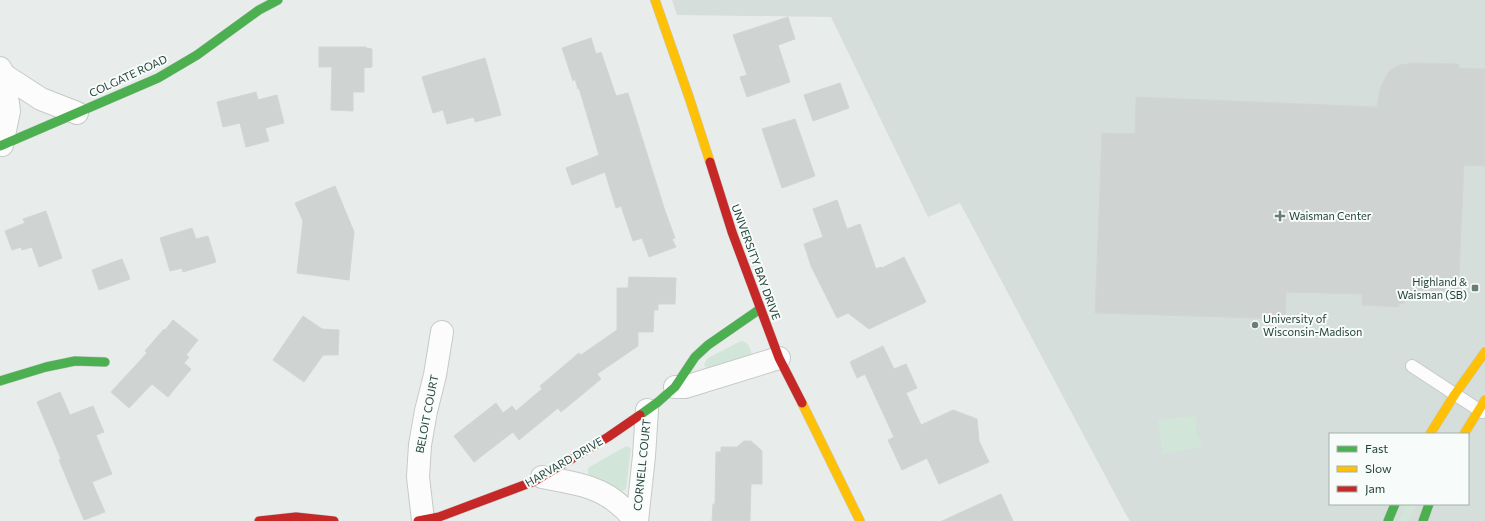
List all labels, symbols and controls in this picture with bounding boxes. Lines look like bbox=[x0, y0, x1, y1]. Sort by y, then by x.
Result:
street label: COLGATE ROAD bbox=[87, 52, 169, 99]
street label: UNIVERSITY BAY DRIVE bbox=[729, 202, 783, 322]
place label: Waisman Center bbox=[1289, 209, 1372, 222]
marker: Waisman Center bbox=[1274, 210, 1286, 222]
place label: Highland & Waisman (SB) bbox=[1397, 275, 1467, 301]
marker: Highland & Waisman (SB) bbox=[1470, 283, 1480, 293]
place label: University of Wisconsin-Madison bbox=[1263, 312, 1362, 338]
marker: University of Wisconsin-Madison bbox=[1250, 320, 1260, 330]
street label: BELOIT COURT bbox=[413, 374, 440, 454]
street label: CORNELL COURT bbox=[630, 418, 653, 511]
legend bbox=[1329, 433, 1469, 505]
street label: HARVARD DRIVE bbox=[523, 434, 605, 489]
text: Fast bbox=[1365, 441, 1388, 455]
text: Slow bbox=[1365, 461, 1392, 475]
text: Jam bbox=[1365, 481, 1385, 496]

